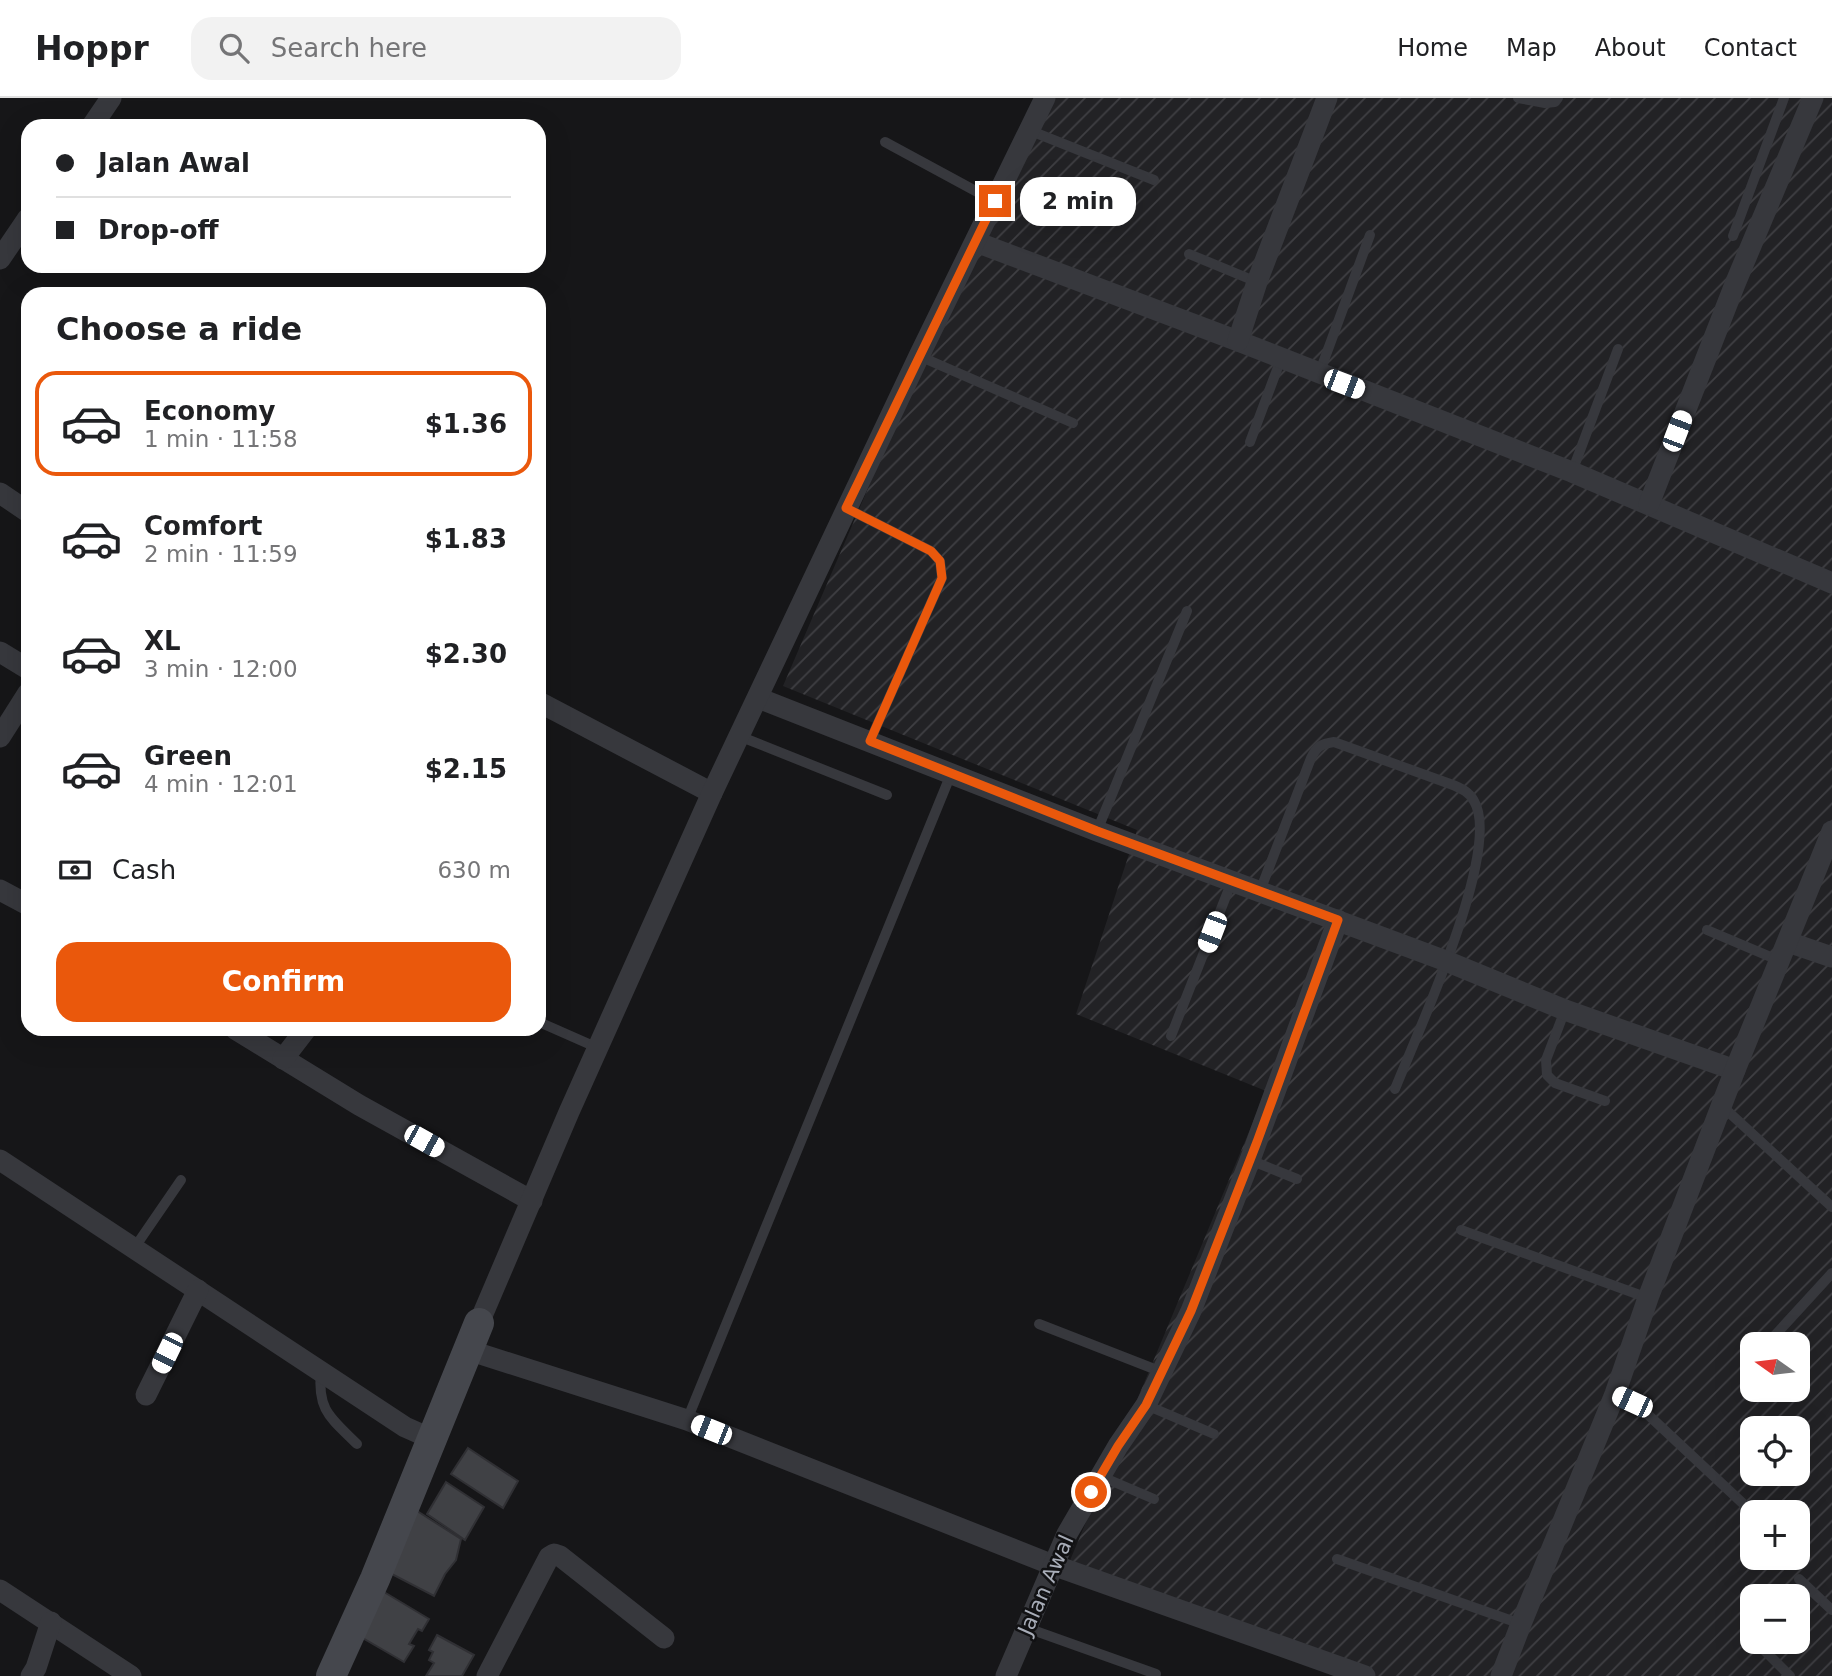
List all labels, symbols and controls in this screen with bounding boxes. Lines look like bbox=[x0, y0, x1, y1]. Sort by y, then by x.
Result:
search box bbox=[191, 17, 681, 80]
text: Hoppr bbox=[35, 29, 149, 68]
icon: search bbox=[215, 29, 253, 67]
text: Search here bbox=[271, 33, 427, 63]
text: Home bbox=[1397, 34, 1468, 62]
text: Map bbox=[1506, 34, 1557, 62]
text: About bbox=[1595, 34, 1666, 62]
text: Contact bbox=[1704, 34, 1797, 62]
text: Jalan Awal bbox=[98, 148, 250, 178]
callout: 2 min bbox=[1020, 176, 1135, 226]
route end bbox=[979, 185, 1011, 217]
text: 2 min bbox=[1042, 188, 1114, 214]
text: Drop-off bbox=[98, 215, 219, 245]
text: Choose a ride bbox=[56, 310, 302, 348]
car bbox=[1321, 367, 1368, 401]
icon: car bbox=[60, 392, 123, 455]
text: Economy bbox=[144, 396, 275, 426]
car bbox=[1660, 408, 1695, 454]
text: $1.36 bbox=[425, 409, 507, 439]
text: 1 min · 11:58 bbox=[144, 426, 298, 452]
icon: car bbox=[60, 507, 123, 570]
text: Comfort bbox=[144, 511, 262, 541]
text: $1.83 bbox=[425, 524, 507, 554]
text: 2 min · 11:59 bbox=[144, 541, 298, 567]
icon: car bbox=[60, 622, 123, 685]
text: XL bbox=[144, 626, 181, 656]
text: $2.30 bbox=[425, 639, 507, 669]
text: 3 min · 12:00 bbox=[144, 656, 298, 682]
icon: car bbox=[60, 737, 123, 800]
text: Green bbox=[144, 741, 232, 771]
text: $2.15 bbox=[425, 754, 507, 784]
text: 4 min · 12:01 bbox=[144, 771, 298, 797]
icon: cash bbox=[56, 851, 94, 889]
text: Cash bbox=[112, 855, 176, 885]
text: 630 m bbox=[437, 857, 511, 883]
car bbox=[1195, 909, 1230, 955]
button: Confirm bbox=[56, 942, 511, 1022]
car bbox=[401, 1122, 448, 1160]
car bbox=[149, 1330, 186, 1376]
north arrow bbox=[1740, 1332, 1810, 1402]
map controls bbox=[1740, 1332, 1810, 1654]
car bbox=[1609, 1384, 1656, 1420]
car bbox=[688, 1412, 735, 1448]
button: locate bbox=[1740, 1416, 1810, 1486]
route start bbox=[1075, 1476, 1107, 1508]
button: + bbox=[1740, 1500, 1810, 1570]
street label: Jalan Awal bbox=[1012, 1531, 1079, 1641]
button: − bbox=[1740, 1584, 1810, 1654]

